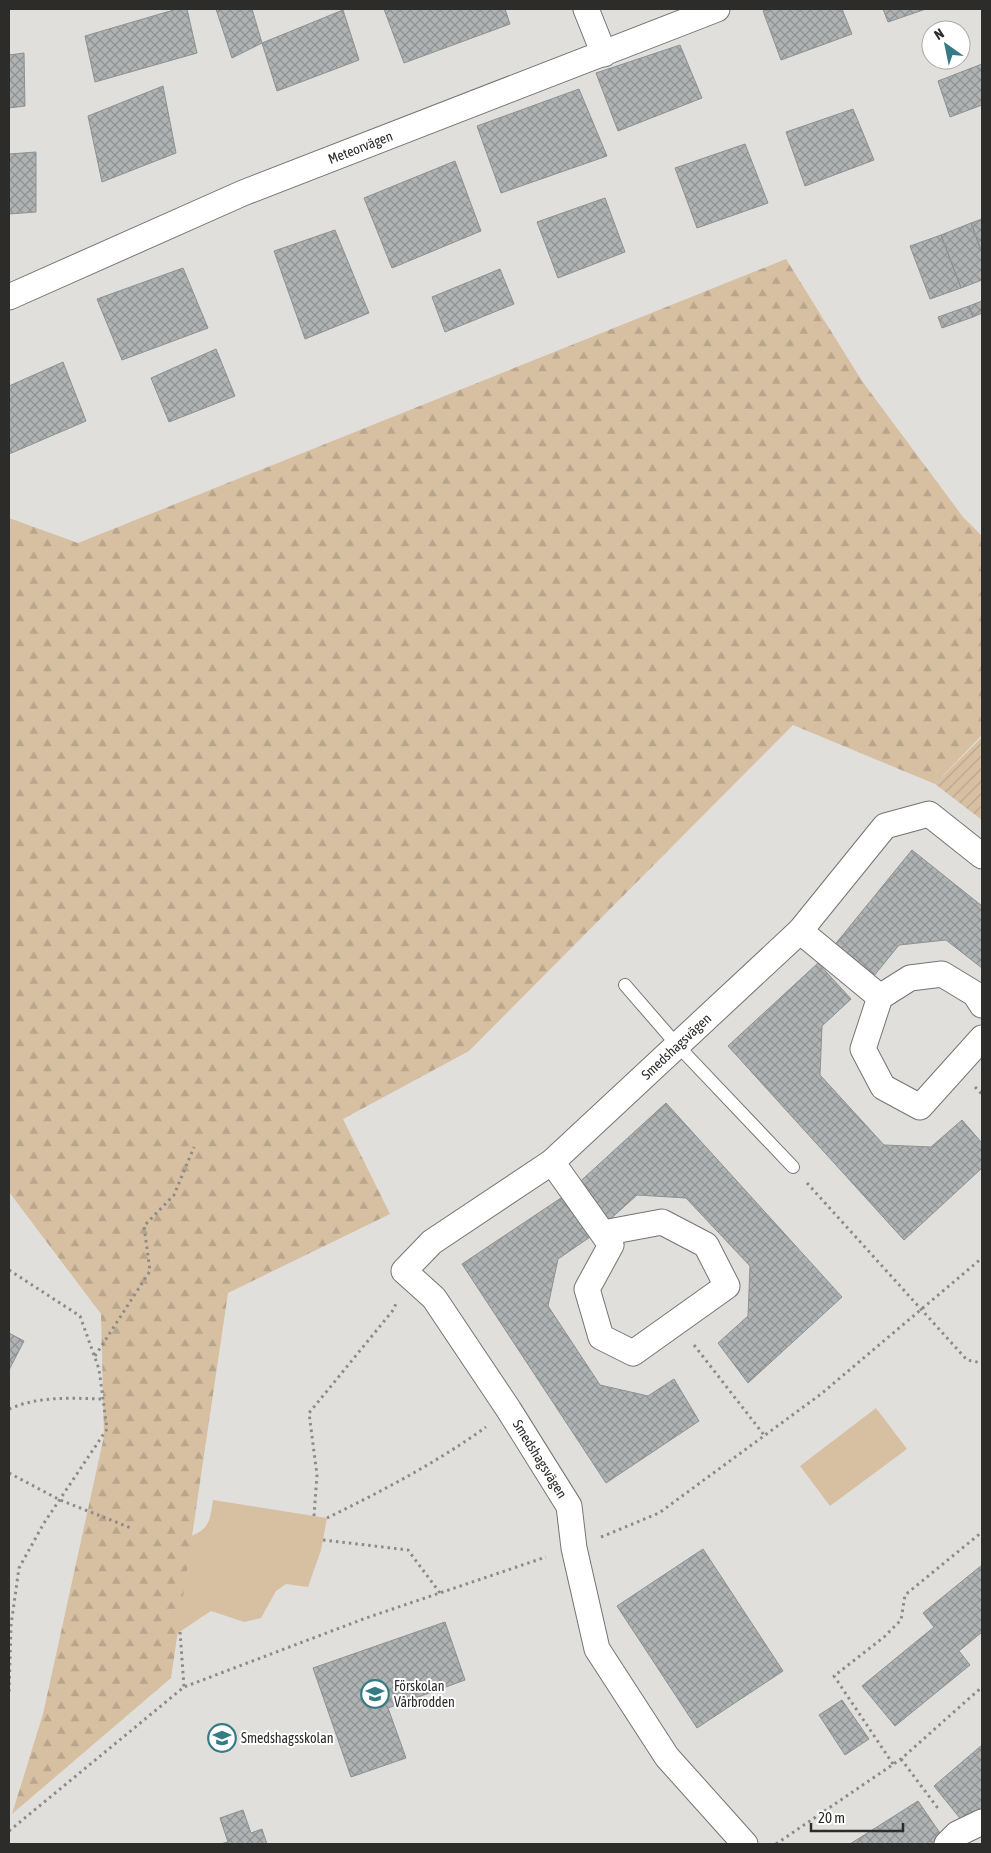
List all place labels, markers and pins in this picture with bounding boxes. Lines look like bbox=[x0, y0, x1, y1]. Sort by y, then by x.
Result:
place label: Förskolan Vårbrodden bbox=[394, 1678, 455, 1710]
school or university icon: Förskolan Vårbrodden bbox=[360, 1679, 390, 1709]
school or university icon: Smedshagsskolan bbox=[207, 1723, 237, 1753]
place label: Smedshagsskolan bbox=[241, 1730, 334, 1746]

